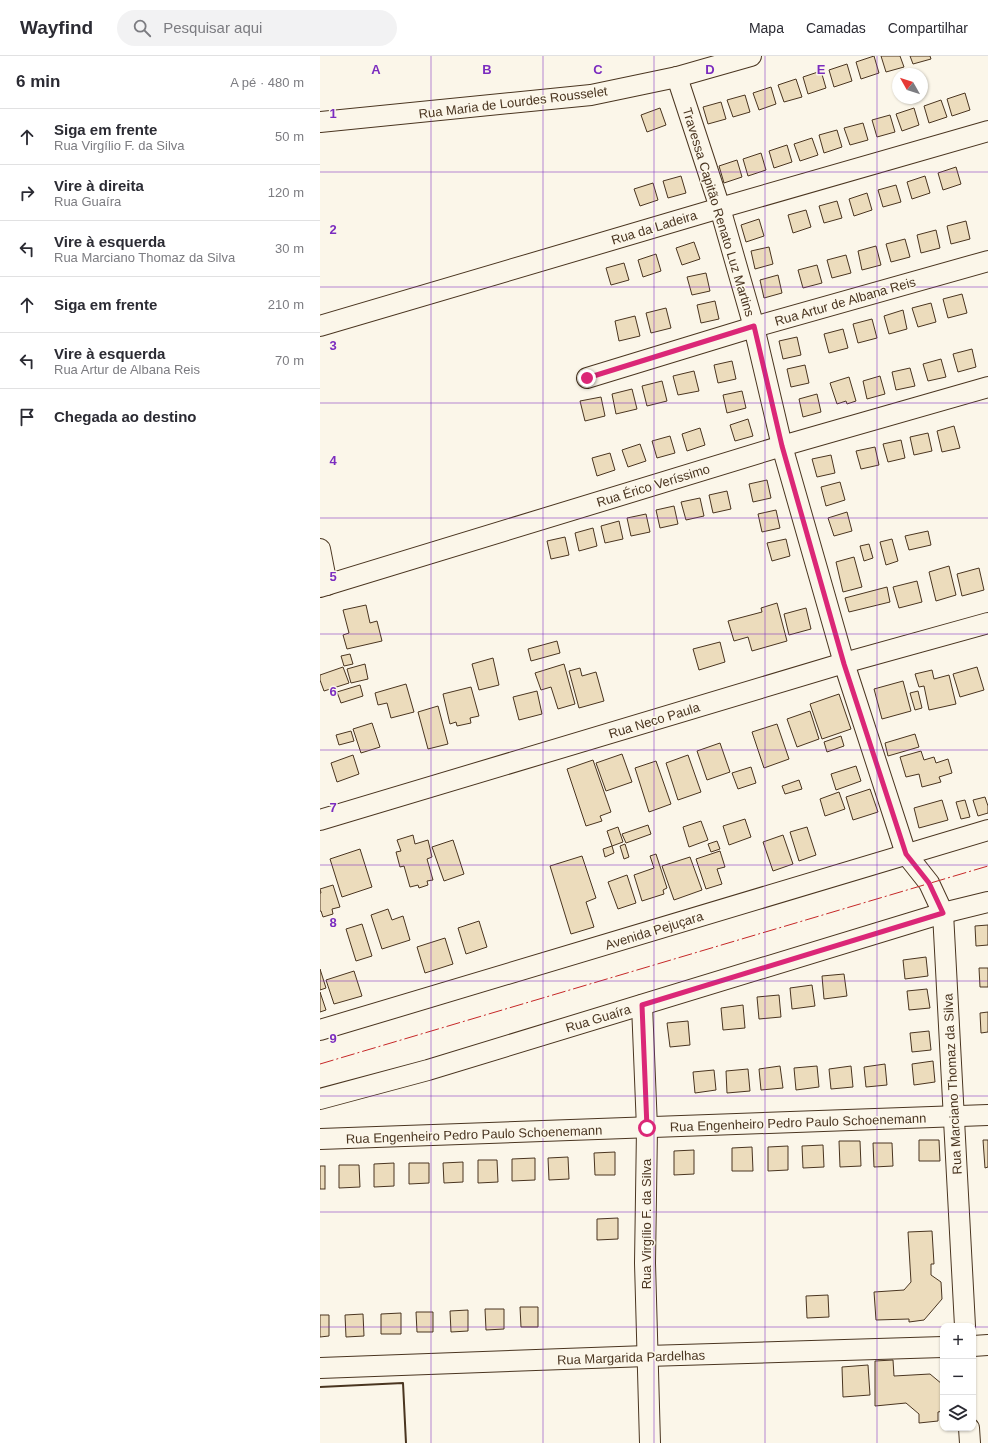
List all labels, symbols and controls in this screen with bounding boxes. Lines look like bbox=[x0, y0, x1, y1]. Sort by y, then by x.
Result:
search box bbox=[117, 10, 397, 46]
text: Wayfind bbox=[20, 17, 93, 38]
icon: search bbox=[131, 17, 153, 39]
text: Pesquisar aqui bbox=[163, 19, 262, 36]
text: Mapa bbox=[749, 20, 784, 36]
text: Camadas bbox=[806, 20, 866, 36]
text: Compartilhar bbox=[888, 20, 968, 36]
text: A bbox=[371, 62, 381, 77]
text: B bbox=[482, 62, 492, 77]
text: C bbox=[593, 62, 603, 77]
text: D bbox=[705, 62, 715, 77]
text: E bbox=[817, 62, 826, 77]
north arrow bbox=[892, 68, 928, 104]
text: 6 min bbox=[16, 72, 60, 91]
text: A pé · 480 m bbox=[230, 75, 304, 90]
street label: Rua Maria de Lourdes Rousselet bbox=[418, 83, 609, 122]
text: 1 bbox=[329, 106, 337, 121]
street label: Travessa Capitão Renato Luz Martins bbox=[680, 106, 758, 319]
text: Siga em frente bbox=[54, 121, 157, 138]
icon: ahead bbox=[16, 126, 38, 148]
text: 50 m bbox=[275, 129, 304, 144]
text: Rua Virgílio F. da Silva bbox=[54, 138, 185, 153]
text: Vire à direita bbox=[54, 177, 144, 194]
icon: right bbox=[16, 182, 38, 204]
text: 120 m bbox=[268, 185, 304, 200]
text: Rua Guaíra bbox=[54, 194, 121, 209]
street label: Rua da Ladeira bbox=[609, 207, 700, 248]
text: 2 bbox=[329, 222, 337, 237]
text: Vire à esquerda bbox=[54, 233, 165, 250]
icon: left bbox=[16, 238, 38, 260]
text: 30 m bbox=[275, 241, 304, 256]
text: Rua Marciano Thomaz da Silva bbox=[54, 250, 235, 265]
street label: Rua Artur de Albana Reis bbox=[773, 274, 918, 329]
icon: ahead bbox=[16, 294, 38, 316]
text: Siga em frente bbox=[54, 296, 157, 313]
text: 210 m bbox=[268, 297, 304, 312]
text: 3 bbox=[329, 338, 337, 353]
text: Vire à esquerda bbox=[54, 345, 165, 362]
icon: left bbox=[16, 350, 38, 372]
text: 70 m bbox=[275, 353, 304, 368]
text: Rua Artur de Albana Reis bbox=[54, 362, 200, 377]
route end bbox=[578, 369, 596, 387]
icon: arrive bbox=[16, 406, 38, 428]
text: Chegada ao destino bbox=[54, 408, 197, 425]
text: 4 bbox=[329, 453, 337, 468]
street label: Rua Érico Veríssimo bbox=[595, 461, 712, 510]
text: 5 bbox=[329, 569, 337, 584]
text: 6 bbox=[329, 684, 337, 699]
street label: Rua Neco Paula bbox=[607, 699, 702, 741]
text: 7 bbox=[329, 800, 337, 815]
street label: Avenida Pejuçara bbox=[603, 908, 706, 953]
text: 8 bbox=[329, 915, 337, 930]
street label: Rua Marciano Thomaz da Silva bbox=[940, 992, 965, 1175]
street label: Rua Guaíra bbox=[564, 1001, 633, 1035]
text: 9 bbox=[329, 1031, 337, 1046]
street label: Rua Engenheiro Pedro Paulo Schoenemann bbox=[670, 1111, 926, 1134]
route start bbox=[638, 1119, 656, 1137]
street label: Rua Engenheiro Pedro Paulo Schoenemann bbox=[346, 1123, 602, 1146]
street label: Rua Virgílio F. da Silva bbox=[639, 1158, 654, 1289]
map controls bbox=[940, 1323, 976, 1431]
button: + bbox=[940, 1323, 976, 1359]
street label: Rua Margarida Pardelhas bbox=[557, 1347, 706, 1368]
button: − bbox=[940, 1359, 976, 1395]
button: layers bbox=[940, 1395, 976, 1431]

